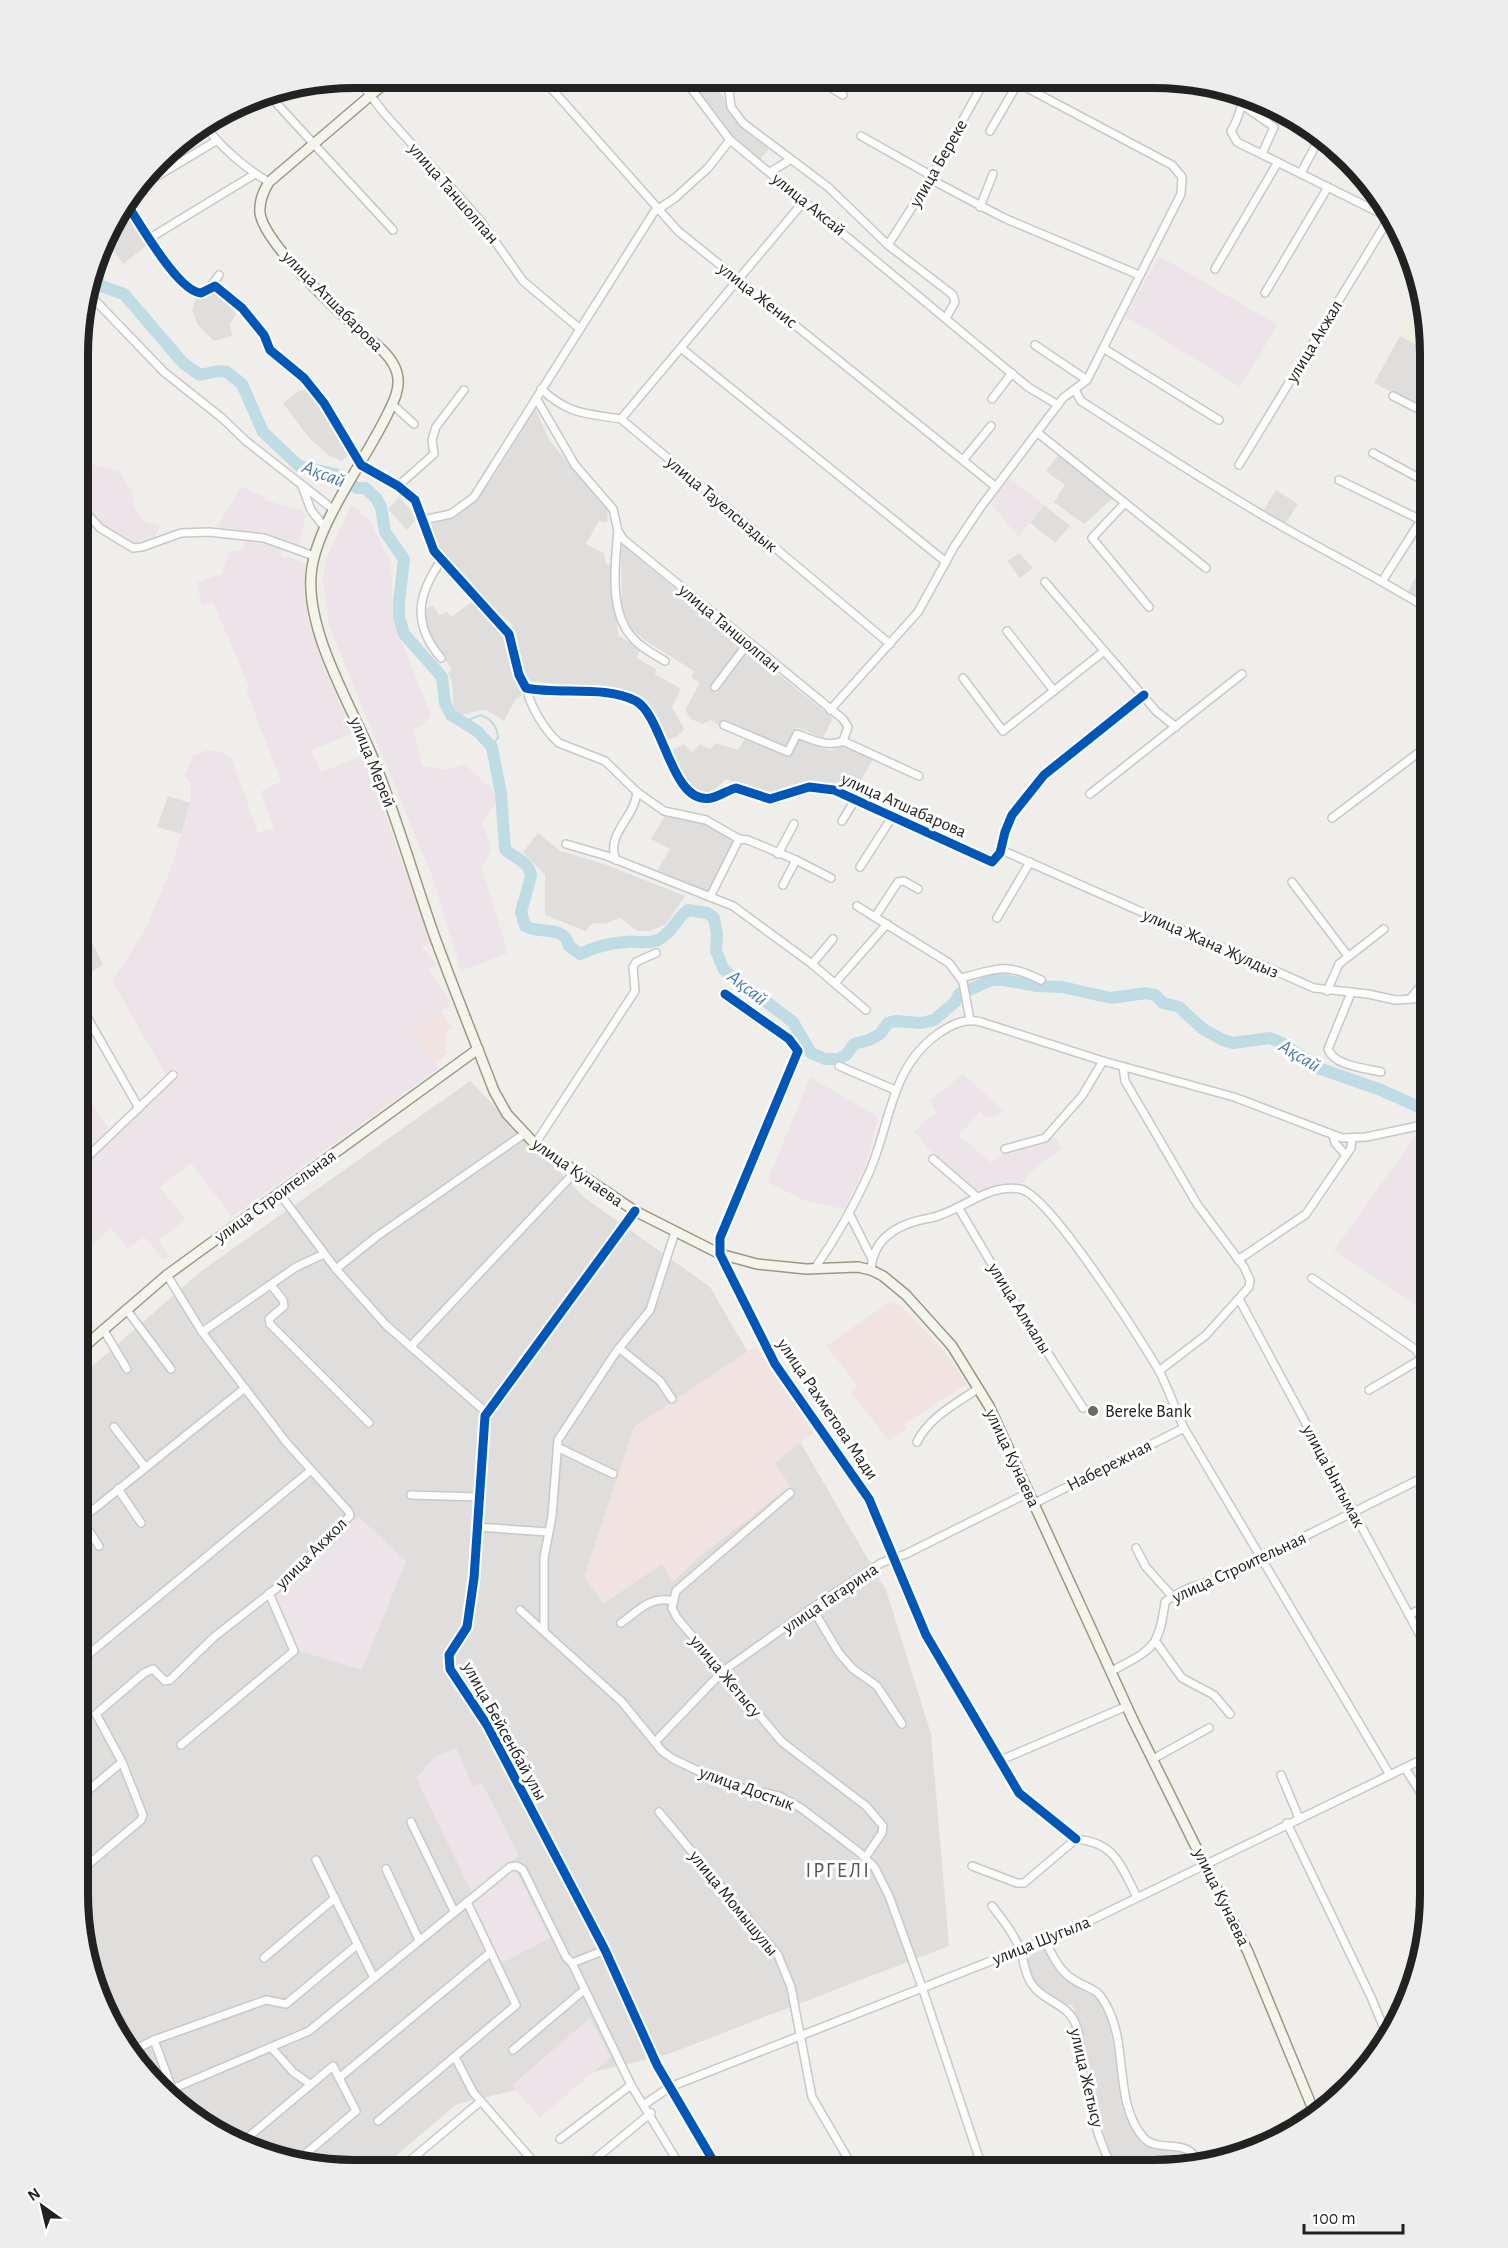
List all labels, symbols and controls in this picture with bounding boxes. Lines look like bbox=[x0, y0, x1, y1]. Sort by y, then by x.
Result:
street label: улица Береке bbox=[906, 117, 971, 211]
street label: улица Таншолпан bbox=[404, 139, 502, 248]
street label: улица Аксай bbox=[767, 169, 849, 240]
street label: улица Атшабарова bbox=[278, 246, 387, 356]
street label: улица Женис bbox=[714, 259, 800, 332]
street label: улица Акжал bbox=[1283, 297, 1346, 387]
street label: улица Тауелсыздык bbox=[662, 453, 781, 557]
water label: Ақсай bbox=[298, 456, 348, 491]
street label: улица Таншолпан bbox=[674, 580, 784, 677]
street label: улица Мерей bbox=[345, 714, 398, 810]
street label: улица Атшабарова bbox=[838, 769, 969, 842]
street label: улица Жана Жулдыз bbox=[1139, 905, 1281, 982]
water label: Ақсай bbox=[723, 966, 771, 1009]
water label: Ақсай bbox=[1274, 1035, 1324, 1076]
street label: улица Кунаева bbox=[528, 1134, 626, 1211]
street label: улица Строительная bbox=[211, 1147, 340, 1247]
street label: улица Алмалы bbox=[984, 1259, 1054, 1357]
street label: улица Рахметова Мади bbox=[773, 1335, 881, 1483]
place label: Bereke Bank bbox=[1105, 1403, 1192, 1421]
marker: Bereke Bank bbox=[1086, 1404, 1100, 1418]
street label: улица Кунаева bbox=[981, 1406, 1043, 1510]
street label: улица Ынтымак bbox=[1298, 1421, 1368, 1531]
street label: Набережная bbox=[1064, 1436, 1155, 1495]
street label: улица Акжол bbox=[272, 1515, 351, 1594]
street label: улица Строительная bbox=[1169, 1529, 1309, 1607]
street label: улица Гагарина bbox=[779, 1560, 881, 1638]
street label: улица Жетысу bbox=[685, 1631, 765, 1721]
street label: улица Бейсенбай улы bbox=[458, 1658, 550, 1804]
street label: улица Достык bbox=[696, 1763, 797, 1815]
street label: улица Кунаева bbox=[1189, 1845, 1252, 1949]
street label: улица Момышулы bbox=[685, 1847, 781, 1960]
district label: ІРГЕЛІ bbox=[805, 1860, 871, 1881]
street label: улица Шугыла bbox=[989, 1913, 1093, 1969]
street label: улица Жетысу bbox=[1066, 2026, 1106, 2130]
north arrow bbox=[12, 2176, 72, 2236]
text: N bbox=[25, 2185, 43, 2204]
scale bar bbox=[1304, 2197, 1403, 2235]
text: 100 m bbox=[1313, 2210, 1356, 2228]

